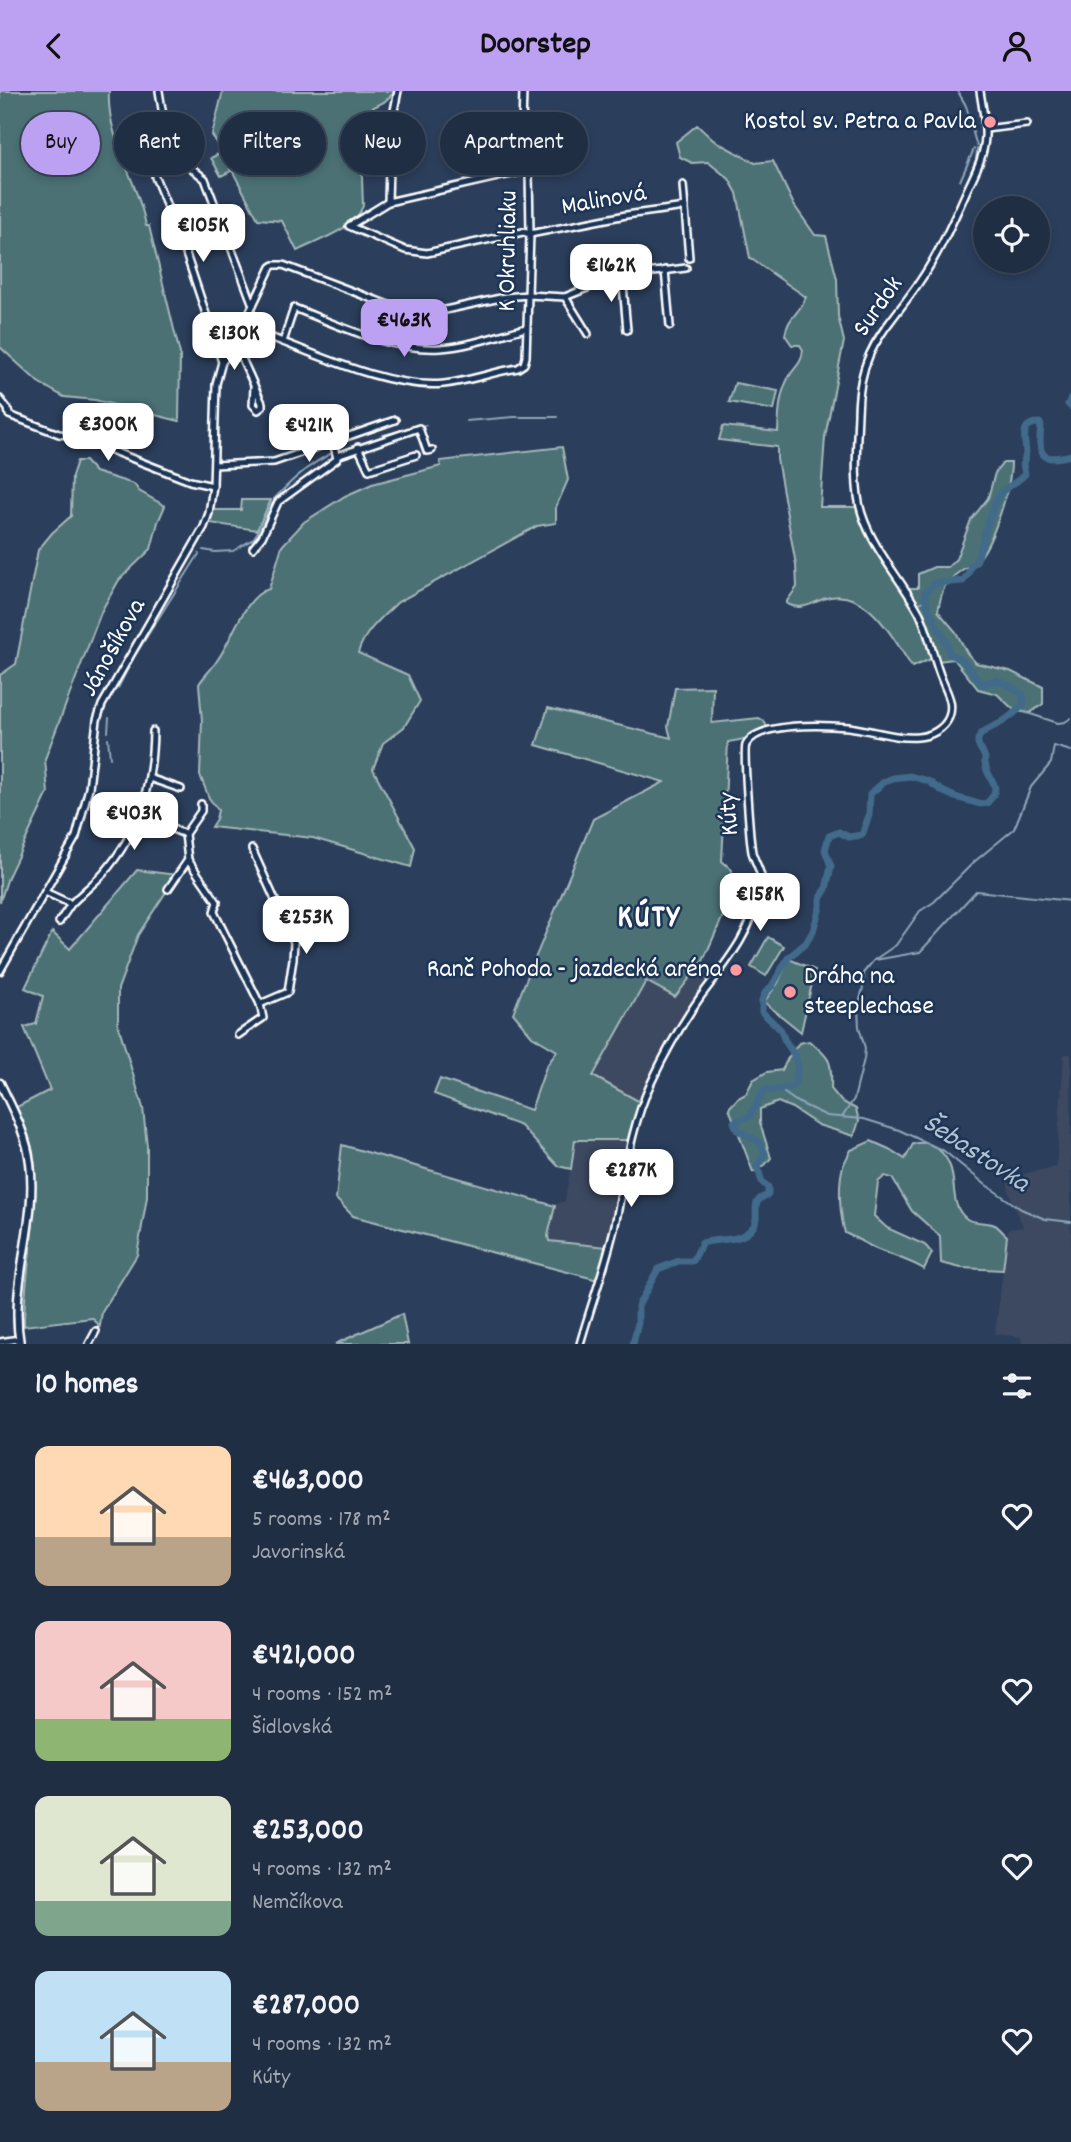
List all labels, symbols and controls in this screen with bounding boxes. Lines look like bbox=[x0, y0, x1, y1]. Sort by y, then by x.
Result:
text: Doorstep bbox=[480, 23, 591, 69]
icon: back bbox=[35, 27, 73, 65]
icon: person bbox=[998, 27, 1036, 65]
place label: Kostol sv. Petra a Pavla bbox=[744, 104, 977, 141]
chip: Buy bbox=[21, 112, 100, 175]
chip: Rent bbox=[114, 112, 205, 175]
chip: Filters bbox=[219, 112, 326, 175]
chip: New bbox=[340, 112, 426, 175]
chip: Apartment bbox=[440, 112, 588, 175]
marker: Kostol sv. Petra a Pavla bbox=[982, 114, 998, 130]
street label: Malinová bbox=[559, 175, 649, 227]
street label: K Okruhliaku bbox=[489, 190, 529, 312]
map controls bbox=[973, 196, 1050, 273]
button: locate bbox=[973, 196, 1050, 273]
pin: €105K bbox=[154, 205, 252, 264]
text: €105K bbox=[177, 210, 229, 243]
pin: €162K bbox=[562, 245, 660, 304]
text: €162K bbox=[586, 250, 636, 283]
street label: Surdok bbox=[845, 269, 913, 345]
pin: €463K bbox=[355, 299, 453, 359]
text: €463K bbox=[377, 305, 431, 338]
pin: €130K bbox=[185, 313, 283, 372]
text: €130K bbox=[208, 318, 260, 351]
pin: €300K bbox=[59, 403, 157, 463]
pin: €421K bbox=[260, 405, 358, 464]
text: €300K bbox=[79, 409, 137, 442]
text: €421K bbox=[285, 410, 333, 443]
street label: Jánošíkova bbox=[72, 591, 157, 704]
street label: Kúty bbox=[710, 791, 750, 837]
pin: €403K bbox=[85, 793, 183, 852]
text: €403K bbox=[106, 798, 162, 831]
pin: €158K bbox=[711, 873, 809, 933]
text: €158K bbox=[736, 879, 784, 912]
district label: KÚTY bbox=[617, 896, 681, 943]
pin: €253K bbox=[257, 897, 355, 956]
text: €253K bbox=[279, 902, 333, 935]
place label: Ranč Pohoda - jazdecká aréna bbox=[427, 952, 723, 989]
place label: Dráha na steeplechase bbox=[804, 959, 934, 1026]
marker: Ranč Pohoda - jazdecká aréna bbox=[728, 962, 744, 978]
marker: Dráha na steeplechase bbox=[782, 984, 798, 1000]
water label: Šebastovka bbox=[914, 1106, 1038, 1205]
pin: €287K bbox=[582, 1149, 680, 1209]
text: €287K bbox=[605, 1155, 657, 1188]
text: 10 homes bbox=[35, 1365, 138, 1408]
icon: filters bbox=[998, 1367, 1036, 1405]
text: €463,000 bbox=[252, 1461, 364, 1504]
icon: home bbox=[91, 1474, 175, 1558]
icon: heart bbox=[998, 1497, 1036, 1535]
text: 5 rooms · 178 m² bbox=[252, 1504, 391, 1537]
text: Javorinská bbox=[252, 1537, 345, 1570]
text: €421,000 bbox=[252, 1636, 356, 1679]
icon: home bbox=[91, 1649, 175, 1733]
icon: heart bbox=[998, 1672, 1036, 1710]
text: 4 rooms · 152 m² bbox=[252, 1679, 392, 1712]
text: Šidlovská bbox=[252, 1712, 332, 1745]
text: €253,000 bbox=[252, 1811, 364, 1854]
icon: home bbox=[91, 1824, 175, 1908]
icon: heart bbox=[998, 1847, 1036, 1885]
text: 4 rooms · 132 m² bbox=[252, 1854, 392, 1887]
text: Nemčíkova bbox=[252, 1887, 343, 1920]
text: €287,000 bbox=[252, 1986, 360, 2029]
icon: home bbox=[91, 1999, 175, 2083]
icon: heart bbox=[998, 2022, 1036, 2060]
text: 4 rooms · 132 m² bbox=[252, 2029, 392, 2062]
text: Kúty bbox=[252, 2062, 290, 2095]

